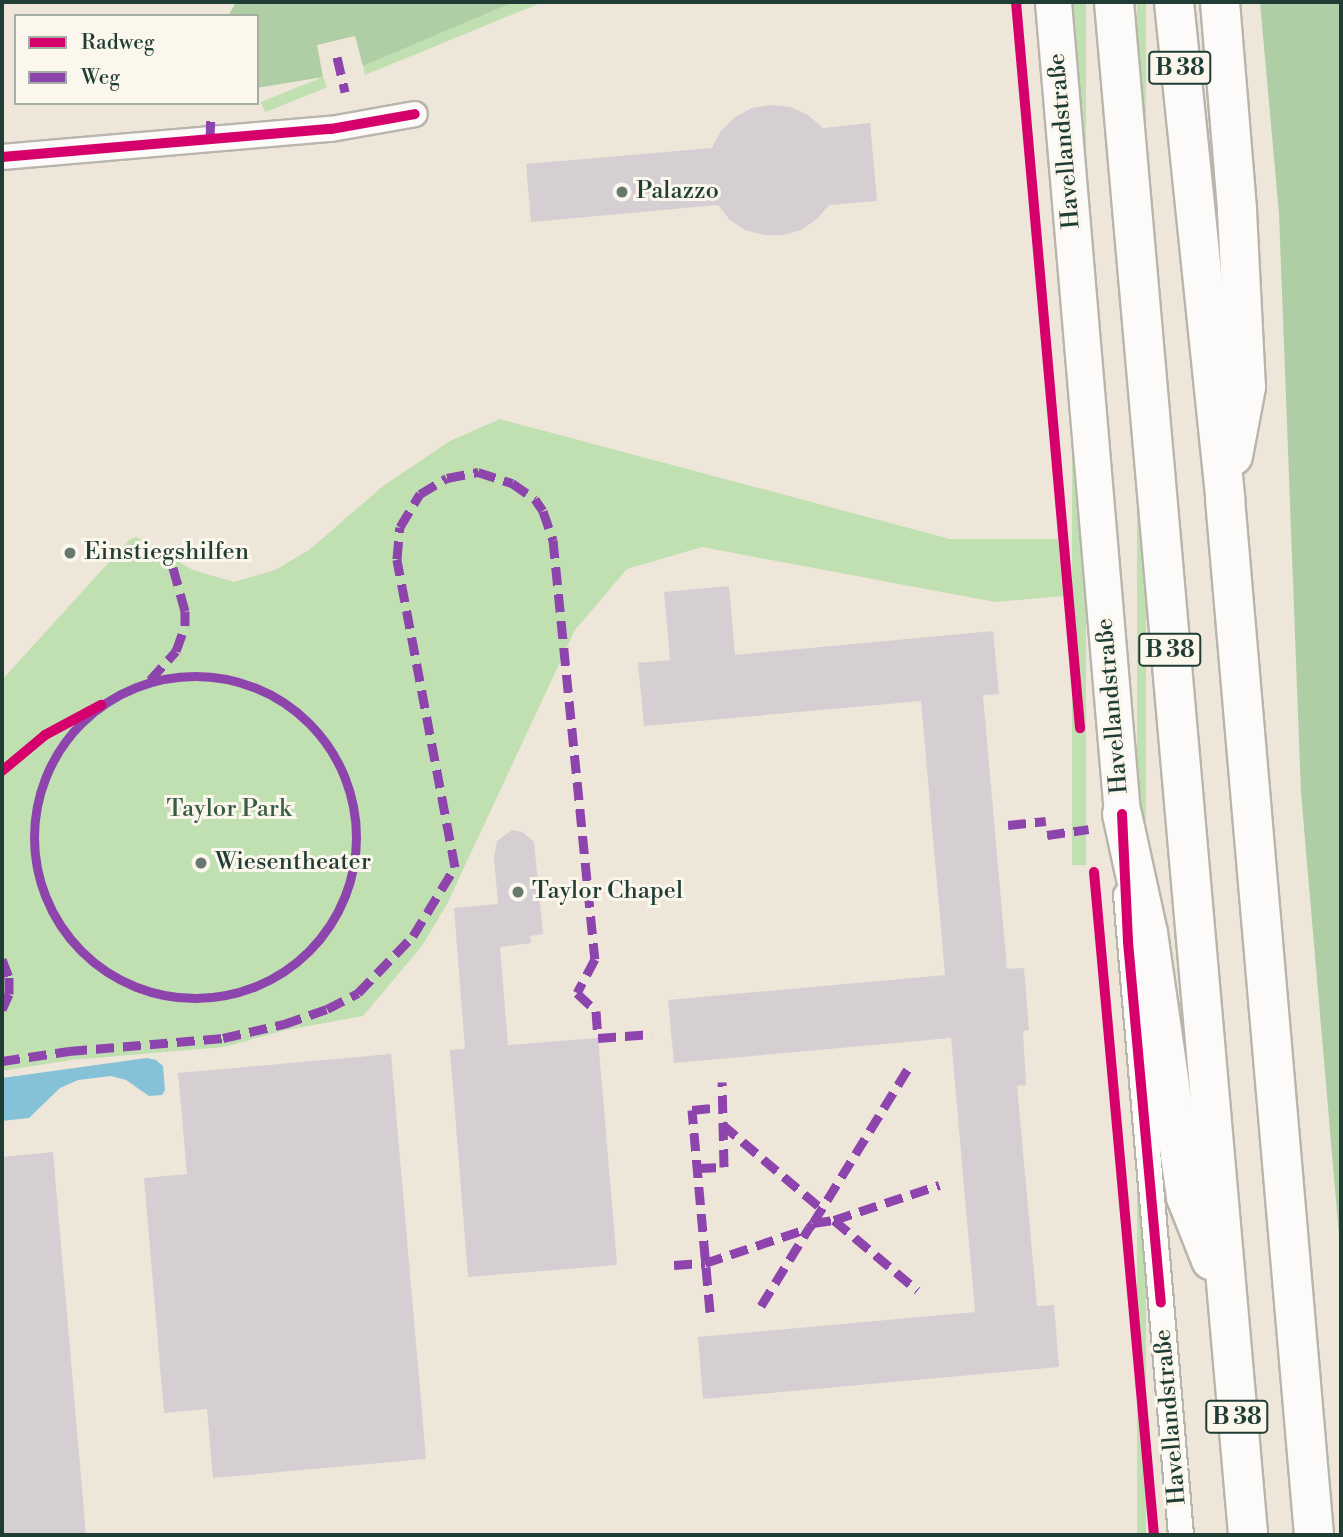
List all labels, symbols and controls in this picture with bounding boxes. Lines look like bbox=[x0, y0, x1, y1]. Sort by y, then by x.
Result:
legend bbox=[14, 14, 259, 105]
text: Radweg bbox=[81, 30, 155, 56]
road number: B 38 bbox=[1147, 48, 1213, 88]
street label: Havellandstraße bbox=[1043, 52, 1087, 230]
text: Weg bbox=[81, 65, 120, 91]
place label: Palazzo bbox=[636, 178, 719, 206]
marker: Palazzo bbox=[614, 184, 630, 200]
place label: Einstiegshilfen bbox=[84, 539, 249, 567]
marker: Einstiegshilfen bbox=[62, 545, 78, 561]
street label: Havellandstraße bbox=[1091, 617, 1135, 795]
road number: B 38 bbox=[1137, 630, 1203, 670]
park label: Taylor Park bbox=[167, 796, 291, 824]
place label: Wiesentheater bbox=[215, 849, 371, 877]
marker: Wiesentheater bbox=[193, 855, 209, 871]
place label: Taylor Chapel bbox=[532, 878, 683, 906]
marker: Taylor Chapel bbox=[510, 884, 526, 900]
street label: Havellandstraße bbox=[1149, 1328, 1193, 1506]
road number: B 38 bbox=[1204, 1398, 1270, 1436]

